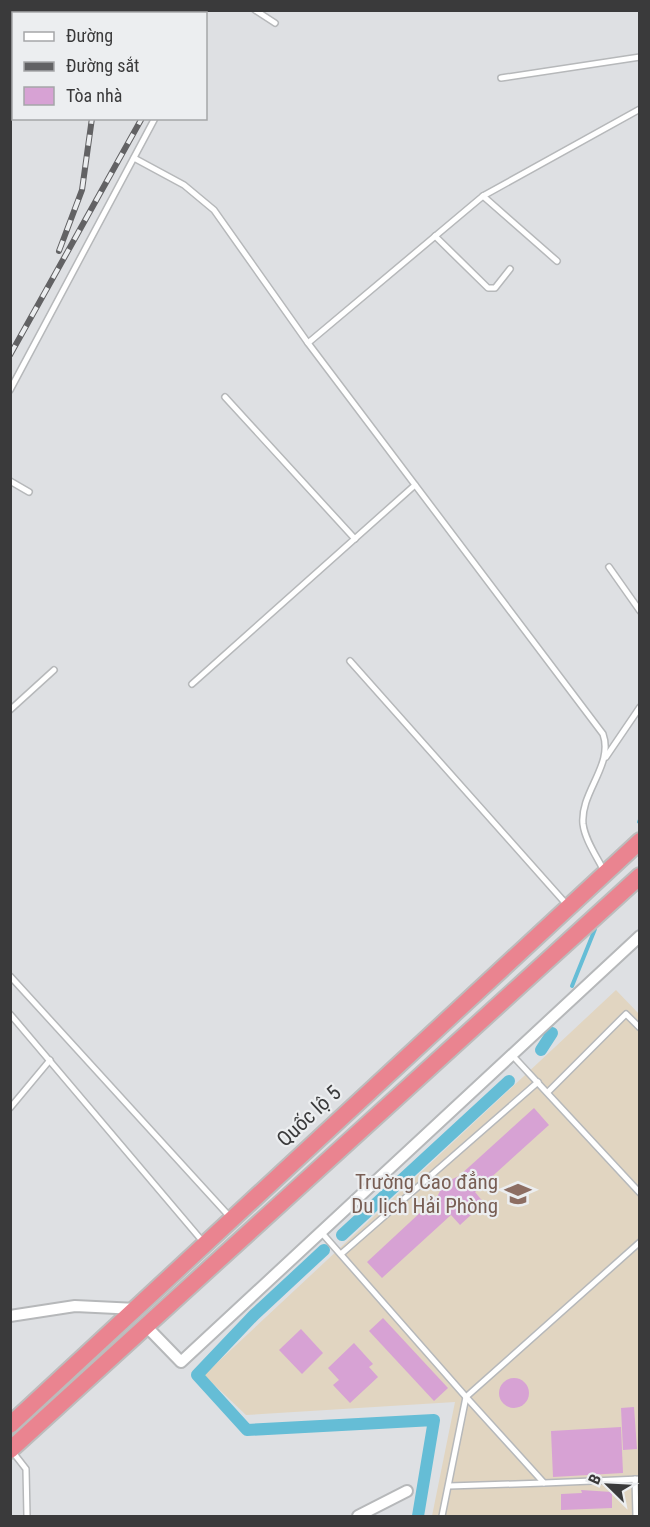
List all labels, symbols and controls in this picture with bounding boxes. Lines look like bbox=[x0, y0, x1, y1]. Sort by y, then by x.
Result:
legend bbox=[12, 12, 207, 120]
text: Đường bbox=[66, 25, 113, 46]
text: Đường sắt bbox=[66, 55, 139, 76]
text: Tòa nhà bbox=[66, 85, 122, 106]
street label: Quốc lộ 5 bbox=[272, 1080, 346, 1152]
place label: Trường Cao đẳng Du lịch Hải Phòng bbox=[351, 1170, 498, 1218]
school or university icon: Trường Cao đẳng Du lịch Hải Phòng bbox=[503, 1179, 533, 1209]
north arrow bbox=[578, 1455, 638, 1515]
text: B bbox=[584, 1471, 605, 1487]

